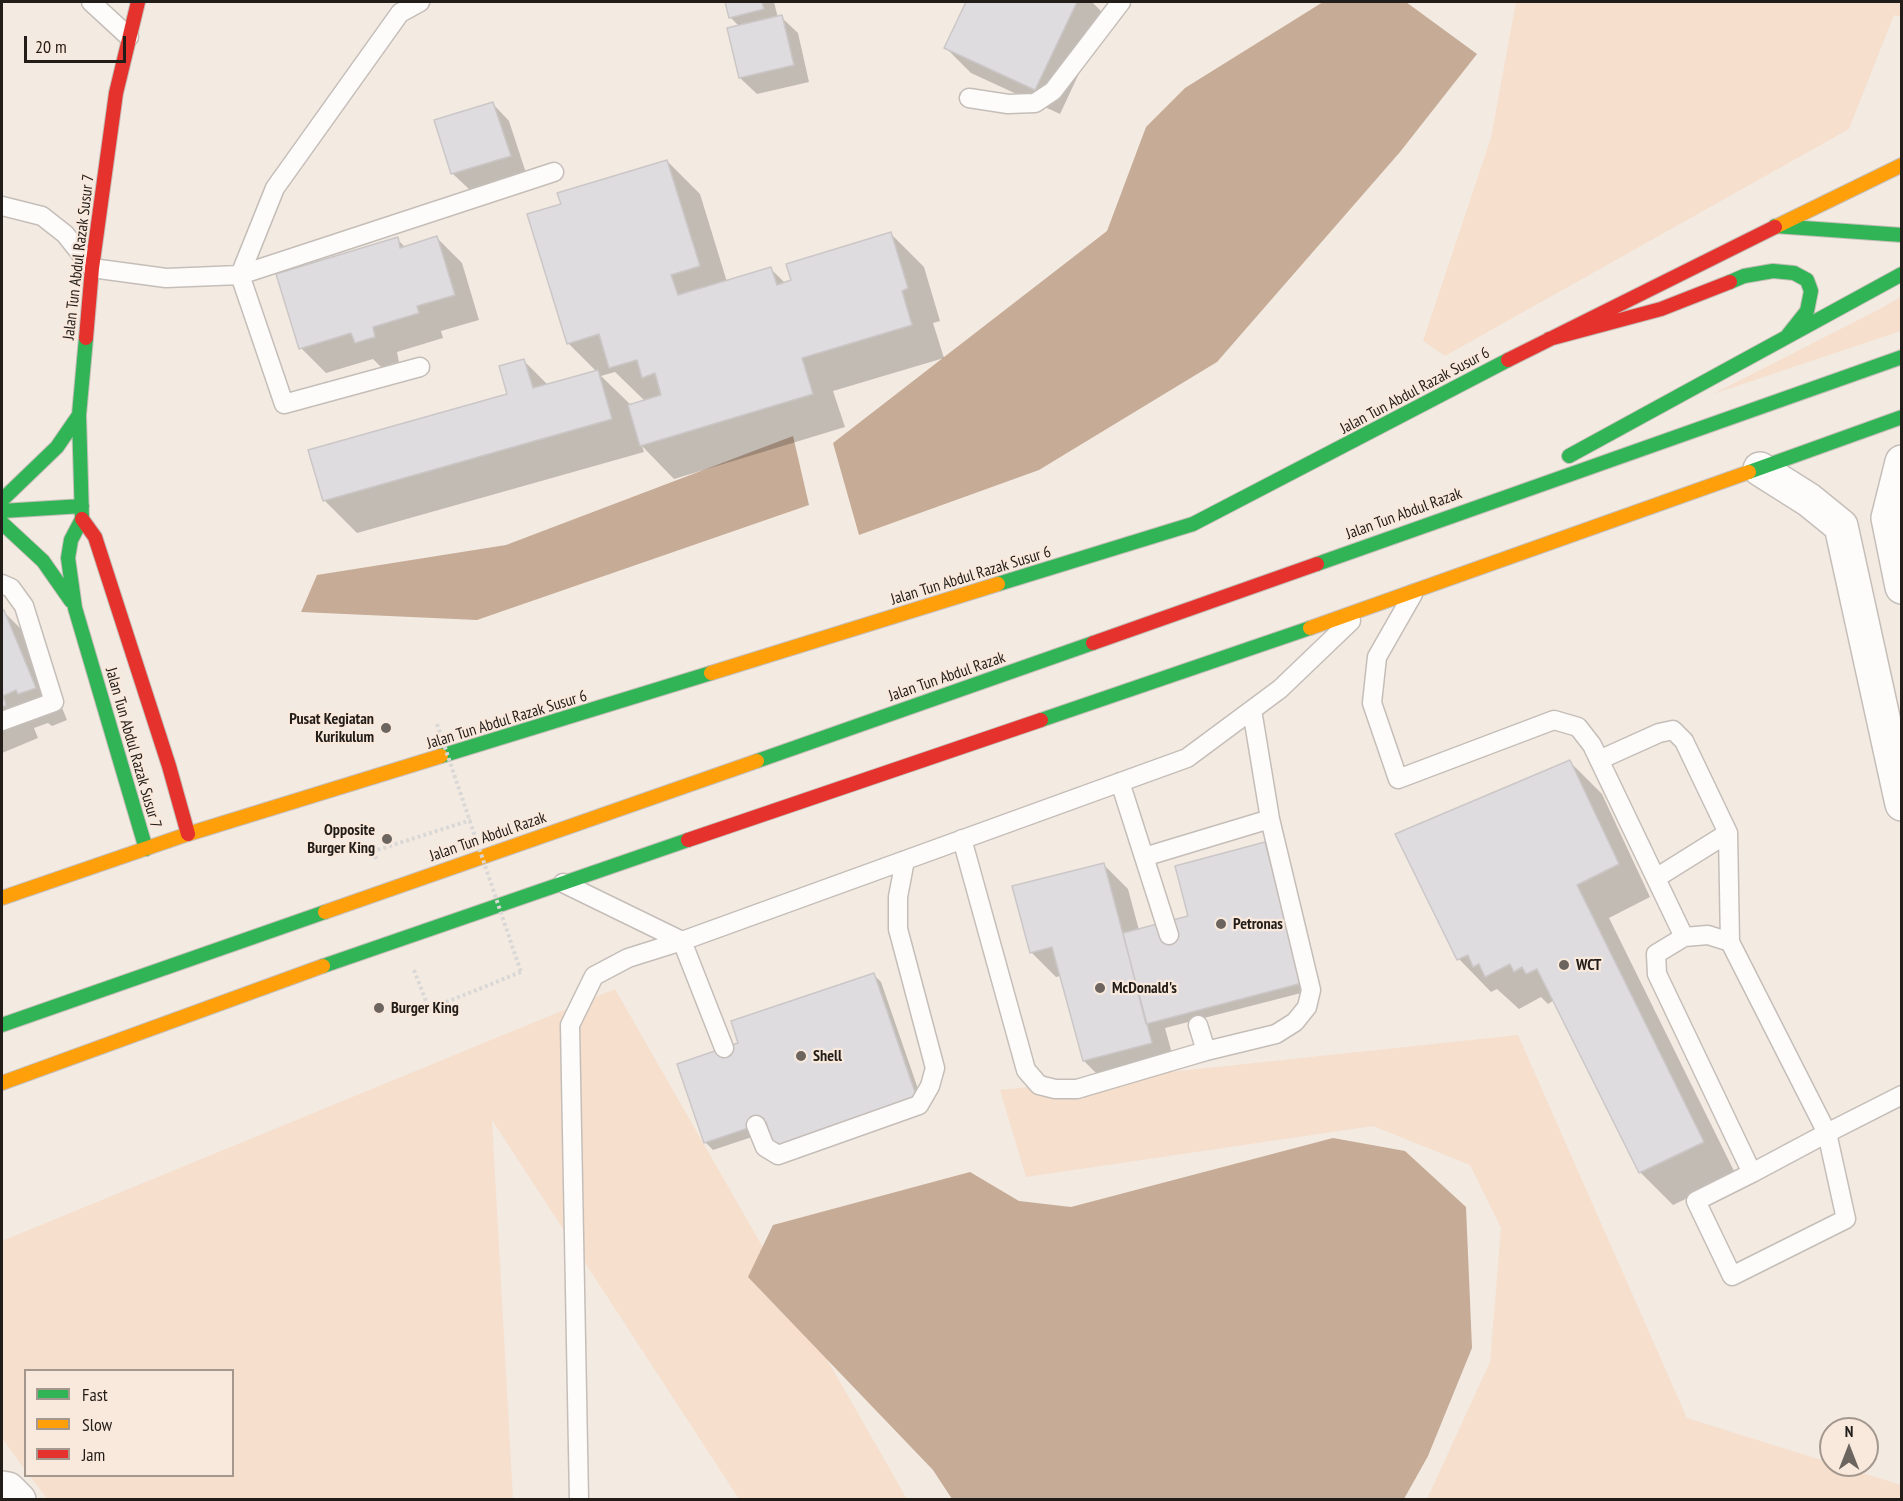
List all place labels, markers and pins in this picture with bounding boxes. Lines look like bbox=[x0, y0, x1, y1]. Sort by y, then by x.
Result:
place label: Pusat Kegiatan Kurikulum bbox=[289, 709, 374, 747]
marker: Pusat Kegiatan Kurikulum bbox=[379, 721, 393, 735]
place label: Opposite Burger King bbox=[307, 820, 375, 858]
marker: Opposite Burger King bbox=[380, 832, 394, 846]
place label: Petronas bbox=[1233, 914, 1283, 934]
marker: Petronas bbox=[1214, 917, 1228, 931]
place label: WCT bbox=[1576, 955, 1601, 975]
marker: WCT bbox=[1557, 958, 1571, 972]
place label: McDonald's bbox=[1112, 978, 1177, 998]
marker: McDonald's bbox=[1093, 981, 1107, 995]
place label: Burger King bbox=[391, 998, 459, 1018]
marker: Burger King bbox=[372, 1001, 386, 1015]
place label: Shell bbox=[813, 1046, 842, 1066]
marker: Shell bbox=[794, 1049, 808, 1063]

